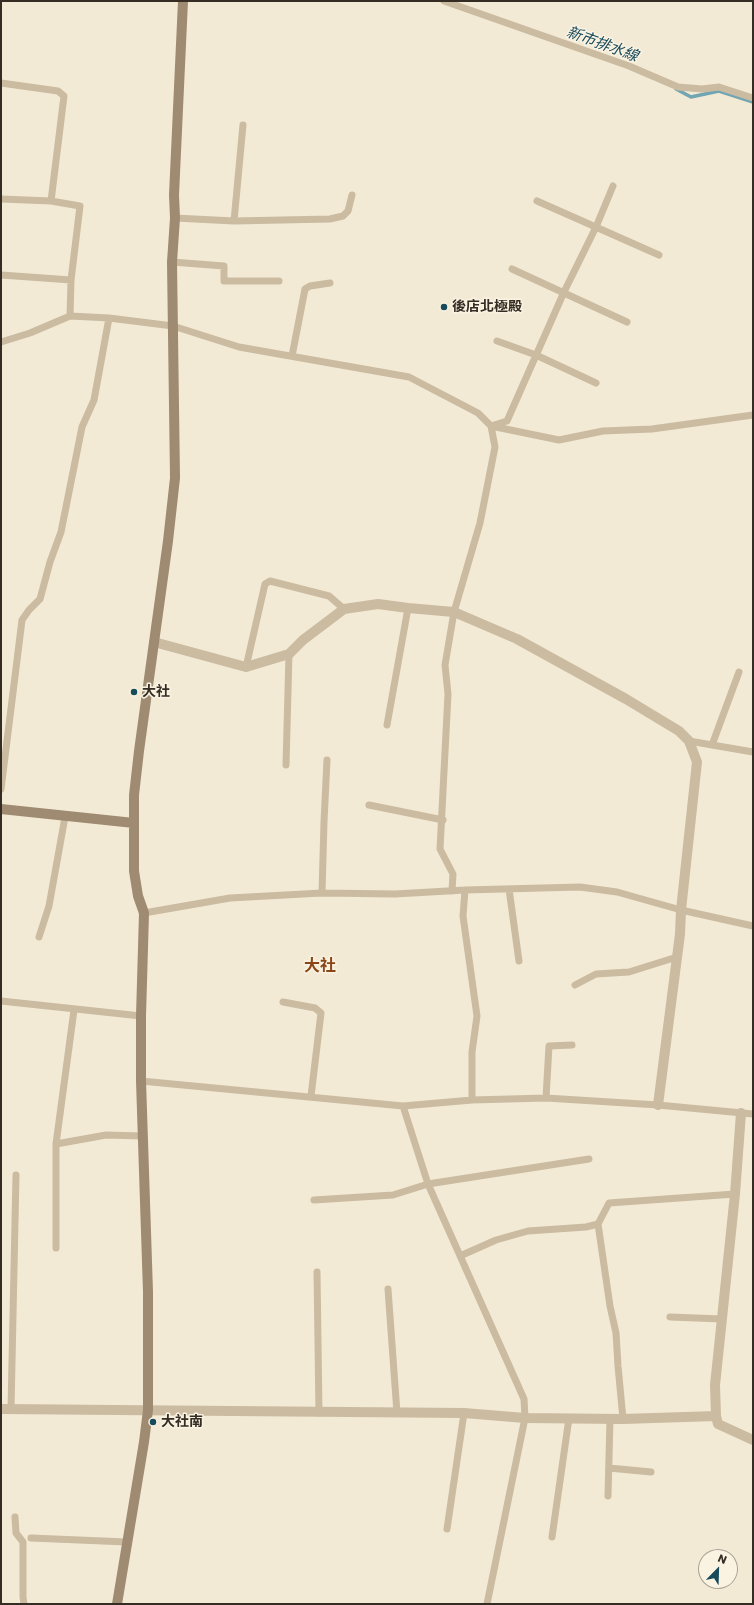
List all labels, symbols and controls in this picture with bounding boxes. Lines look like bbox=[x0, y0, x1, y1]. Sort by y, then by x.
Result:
water label: 新市排水線 bbox=[564, 24, 640, 66]
place label: 後店北極殿 bbox=[452, 299, 522, 315]
marker: 後店北極殿 bbox=[439, 302, 449, 312]
place label: 大社 bbox=[142, 684, 170, 700]
marker: 大社 bbox=[129, 687, 139, 697]
district label: 大社 bbox=[304, 957, 336, 977]
place label: 大社南 bbox=[161, 1414, 203, 1430]
marker: 大社南 bbox=[148, 1417, 158, 1427]
north arrow bbox=[698, 1549, 738, 1589]
text: N bbox=[715, 1550, 729, 1568]

